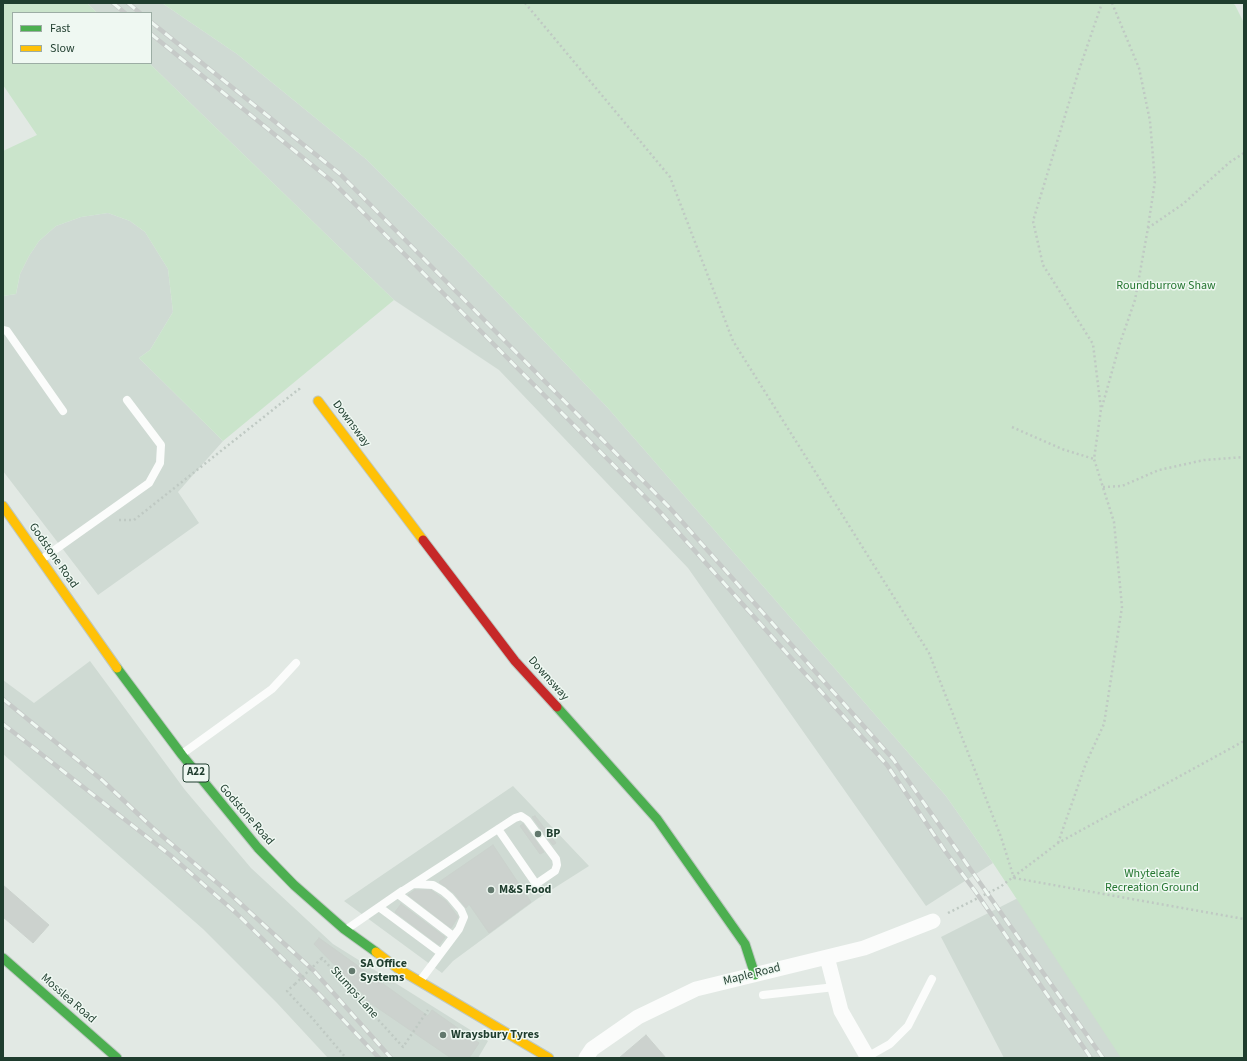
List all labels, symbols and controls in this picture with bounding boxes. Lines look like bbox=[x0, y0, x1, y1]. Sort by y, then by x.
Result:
legend bbox=[12, 12, 152, 64]
text: Fast bbox=[50, 20, 70, 37]
text: Slow bbox=[50, 40, 75, 57]
park label: Roundburrow Shaw bbox=[1116, 279, 1216, 293]
street label: Downsway bbox=[329, 398, 373, 450]
street label: Godstone Road bbox=[25, 521, 81, 591]
street label: Downsway bbox=[525, 654, 571, 704]
road number: A22 bbox=[183, 764, 209, 782]
street label: Godstone Road bbox=[215, 781, 277, 849]
place label: BP bbox=[546, 827, 560, 841]
marker: BP bbox=[533, 829, 543, 839]
park label: Whyteleafe Recreation Ground bbox=[1105, 867, 1199, 895]
place label: M&S Food bbox=[499, 883, 551, 897]
marker: M&S Food bbox=[486, 885, 496, 895]
place label: SA Office Systems bbox=[360, 957, 407, 985]
street label: Maple Road bbox=[722, 961, 782, 989]
street label: Stumps Lane bbox=[327, 964, 381, 1022]
marker: SA Office Systems bbox=[347, 966, 357, 976]
street label: Mosslea Road bbox=[38, 971, 98, 1027]
place label: Wraysbury Tyres bbox=[451, 1028, 539, 1042]
marker: Wraysbury Tyres bbox=[438, 1030, 448, 1040]

